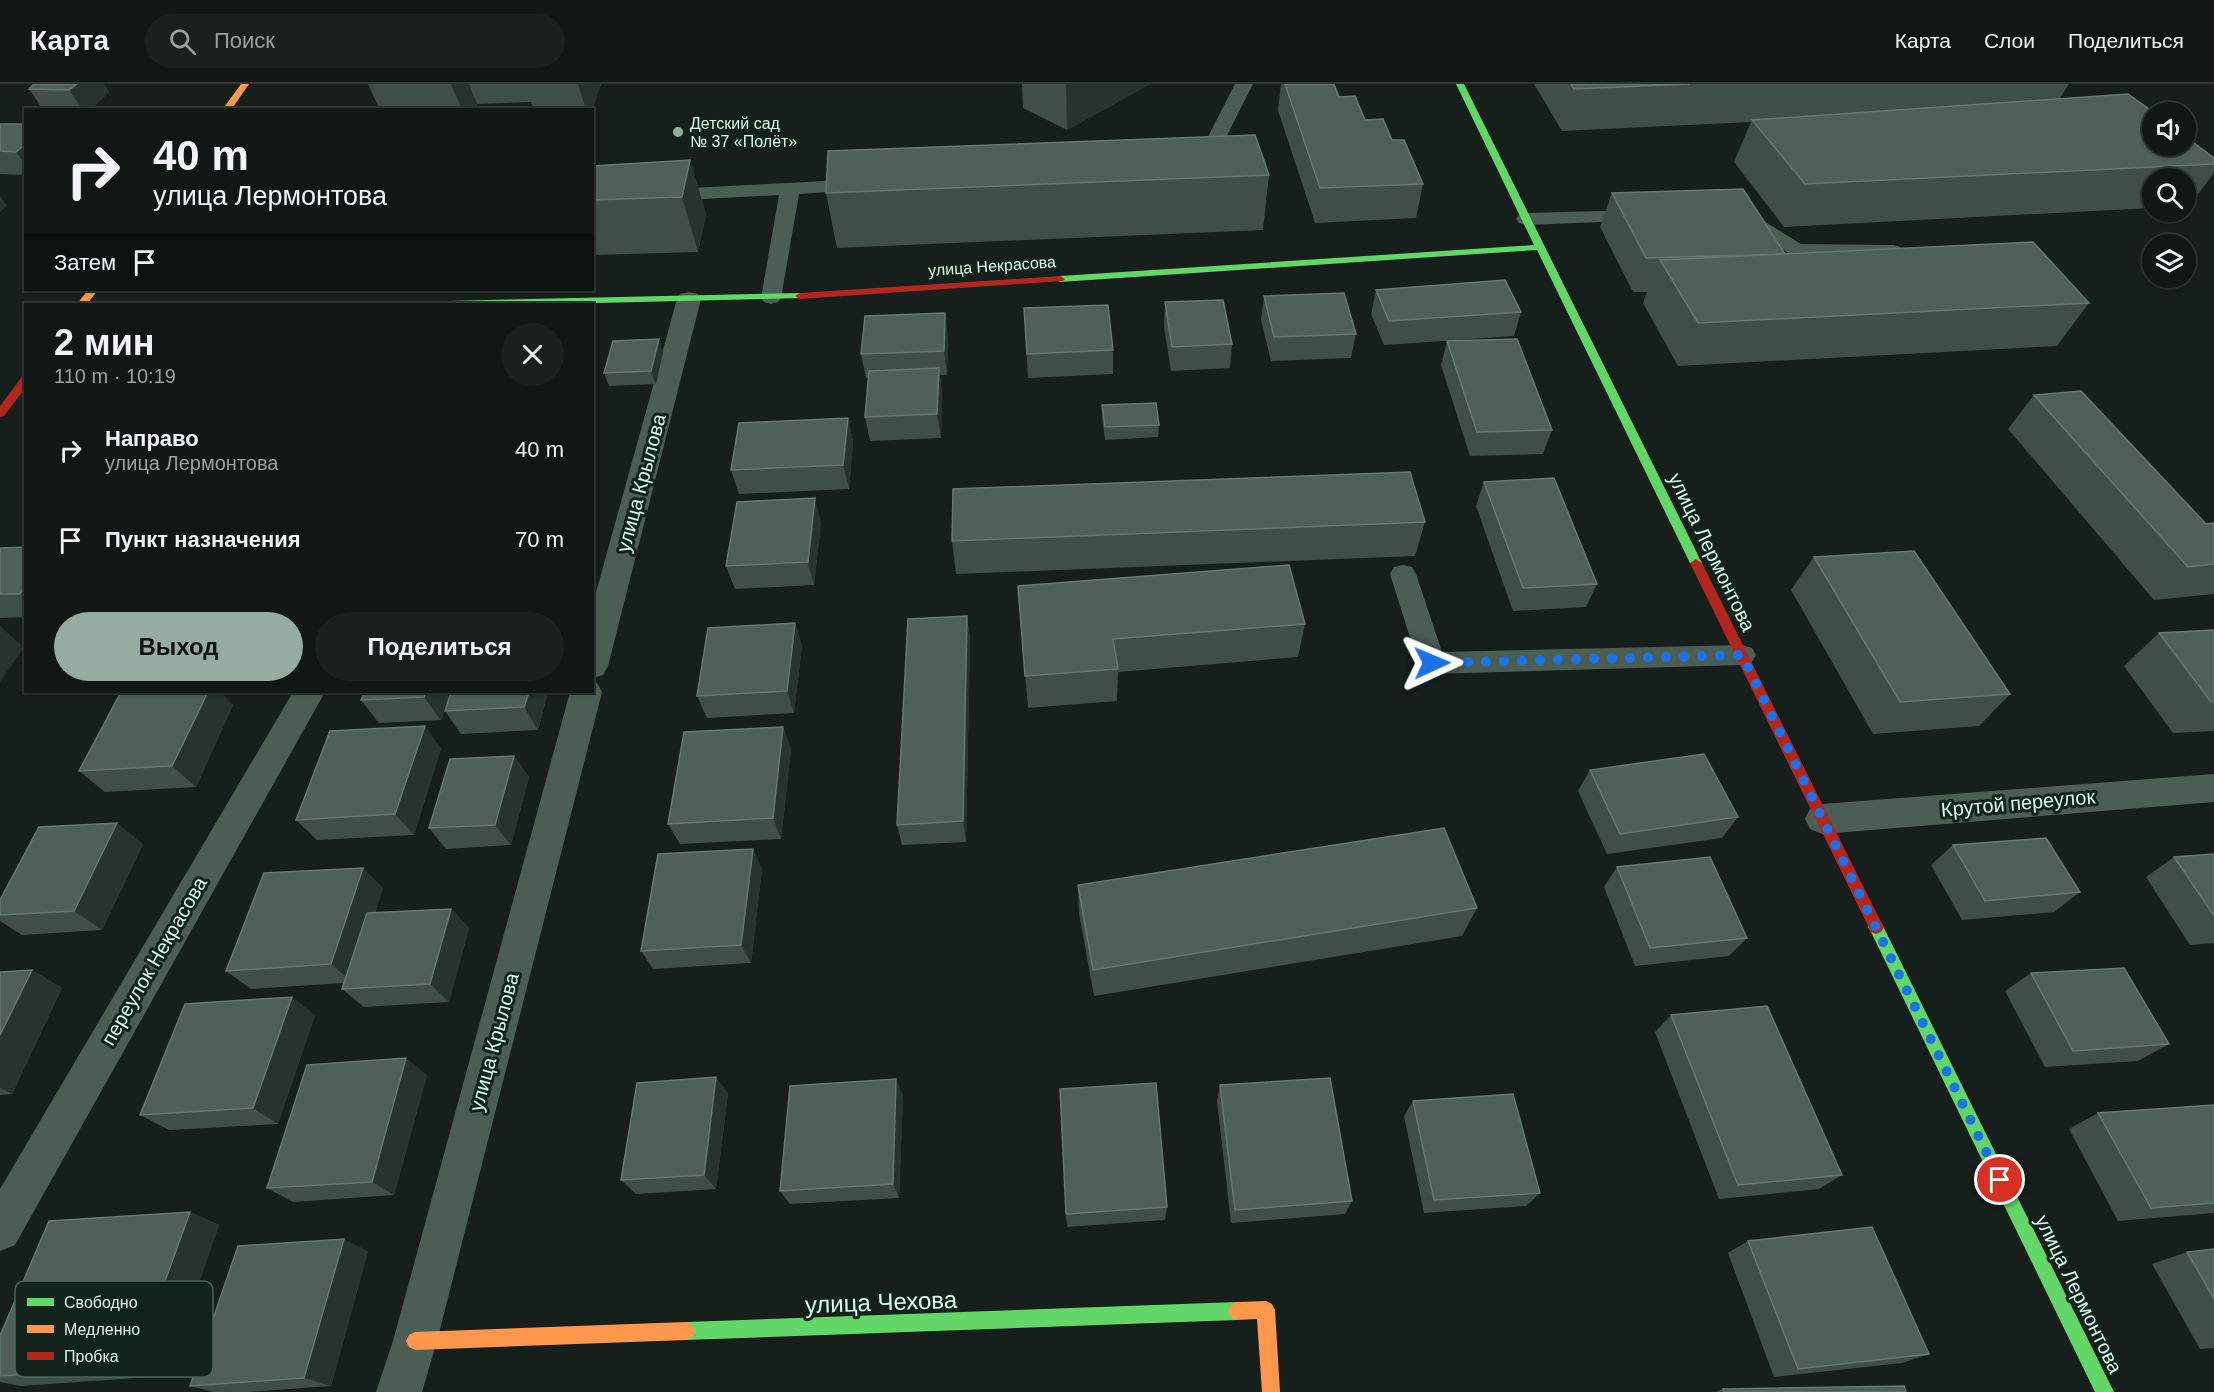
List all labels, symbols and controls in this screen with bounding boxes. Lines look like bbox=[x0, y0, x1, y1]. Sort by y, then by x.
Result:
search box bbox=[145, 14, 565, 68]
text: Карта bbox=[30, 25, 109, 56]
icon: search bbox=[166, 25, 199, 58]
text: Поиск bbox=[214, 28, 275, 53]
text: Карта bbox=[1895, 29, 1951, 52]
text: Слои bbox=[1984, 29, 2035, 52]
text: Поделиться bbox=[2068, 29, 2184, 52]
map controls bbox=[2142, 102, 2196, 288]
button: sound bbox=[2142, 102, 2196, 156]
place label: Детский сад № 37 «Полёт» bbox=[690, 115, 797, 150]
marker: Детский сад № 37 «Полёт» bbox=[671, 125, 685, 139]
icon: right bbox=[54, 132, 132, 210]
text: 40 m bbox=[153, 132, 249, 179]
button: search bbox=[2142, 168, 2196, 222]
text: улица Лермонтова bbox=[153, 181, 387, 211]
button: layers bbox=[2142, 234, 2196, 288]
icon: arrive bbox=[128, 246, 161, 279]
text: Затем bbox=[54, 250, 116, 275]
street label: улица Некрасова bbox=[928, 253, 1057, 279]
text: 2 мин bbox=[54, 322, 155, 363]
button: close bbox=[501, 323, 564, 386]
text: 110 m · 10:19 bbox=[54, 365, 176, 387]
street label: улица Крылова bbox=[612, 411, 670, 555]
text: Направо bbox=[105, 426, 199, 451]
icon: right bbox=[54, 434, 87, 467]
text: 40 m bbox=[515, 437, 564, 462]
text: улица Лермонтова bbox=[105, 452, 278, 474]
street label: улица Лермонтова bbox=[1664, 469, 1760, 636]
icon: arrive bbox=[54, 524, 87, 557]
text: Пункт назначения bbox=[105, 527, 301, 552]
text: 70 m bbox=[515, 527, 564, 552]
button: Выход bbox=[54, 612, 303, 681]
button: Поделиться bbox=[315, 612, 564, 681]
position arrow bbox=[1400, 631, 1464, 695]
street label: Крутой переулок bbox=[1940, 785, 2096, 821]
street label: переулок Некрасова bbox=[97, 872, 212, 1049]
street label: улица Крылова bbox=[465, 970, 523, 1114]
pin bbox=[1974, 1154, 2025, 1205]
icon: arrive bbox=[1983, 1163, 2016, 1196]
street label: улица Лермонтова bbox=[2031, 1211, 2127, 1378]
legend bbox=[15, 1281, 213, 1377]
street label: улица Чехова bbox=[804, 1286, 958, 1318]
text: Свободно bbox=[64, 1294, 138, 1311]
text: Медленно bbox=[64, 1321, 140, 1338]
text: Пробка bbox=[64, 1348, 119, 1365]

